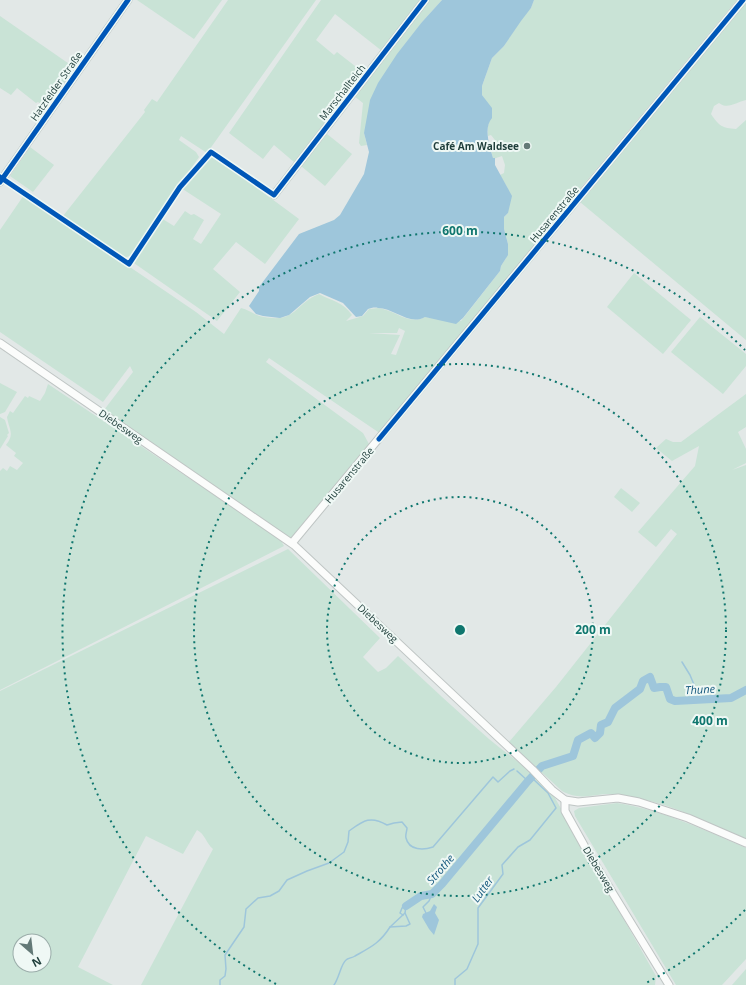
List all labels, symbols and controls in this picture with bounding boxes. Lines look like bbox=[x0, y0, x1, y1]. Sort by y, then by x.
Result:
street label: Hatzfelder Straße bbox=[27, 48, 85, 123]
street label: Marschallteich bbox=[316, 61, 368, 123]
place label: Café Am Waldsee bbox=[433, 139, 519, 153]
marker: Café Am Waldsee bbox=[522, 141, 532, 151]
street label: Husarenstraße bbox=[526, 183, 582, 245]
text: 600 m bbox=[442, 222, 478, 239]
street label: Diebesweg bbox=[96, 406, 146, 447]
street label: Husarenstraße bbox=[321, 444, 377, 506]
street label: Diebesweg bbox=[355, 601, 402, 646]
text: 200 m bbox=[575, 621, 611, 638]
centre of rings bbox=[453, 623, 467, 637]
water label: Thune bbox=[685, 681, 716, 697]
text: 400 m bbox=[692, 712, 728, 729]
street label: Diebesweg bbox=[580, 844, 618, 895]
water label: Strothe bbox=[423, 850, 458, 887]
water label: Lutter bbox=[468, 872, 497, 905]
north arrow bbox=[12, 933, 52, 973]
text: N bbox=[29, 954, 44, 971]

